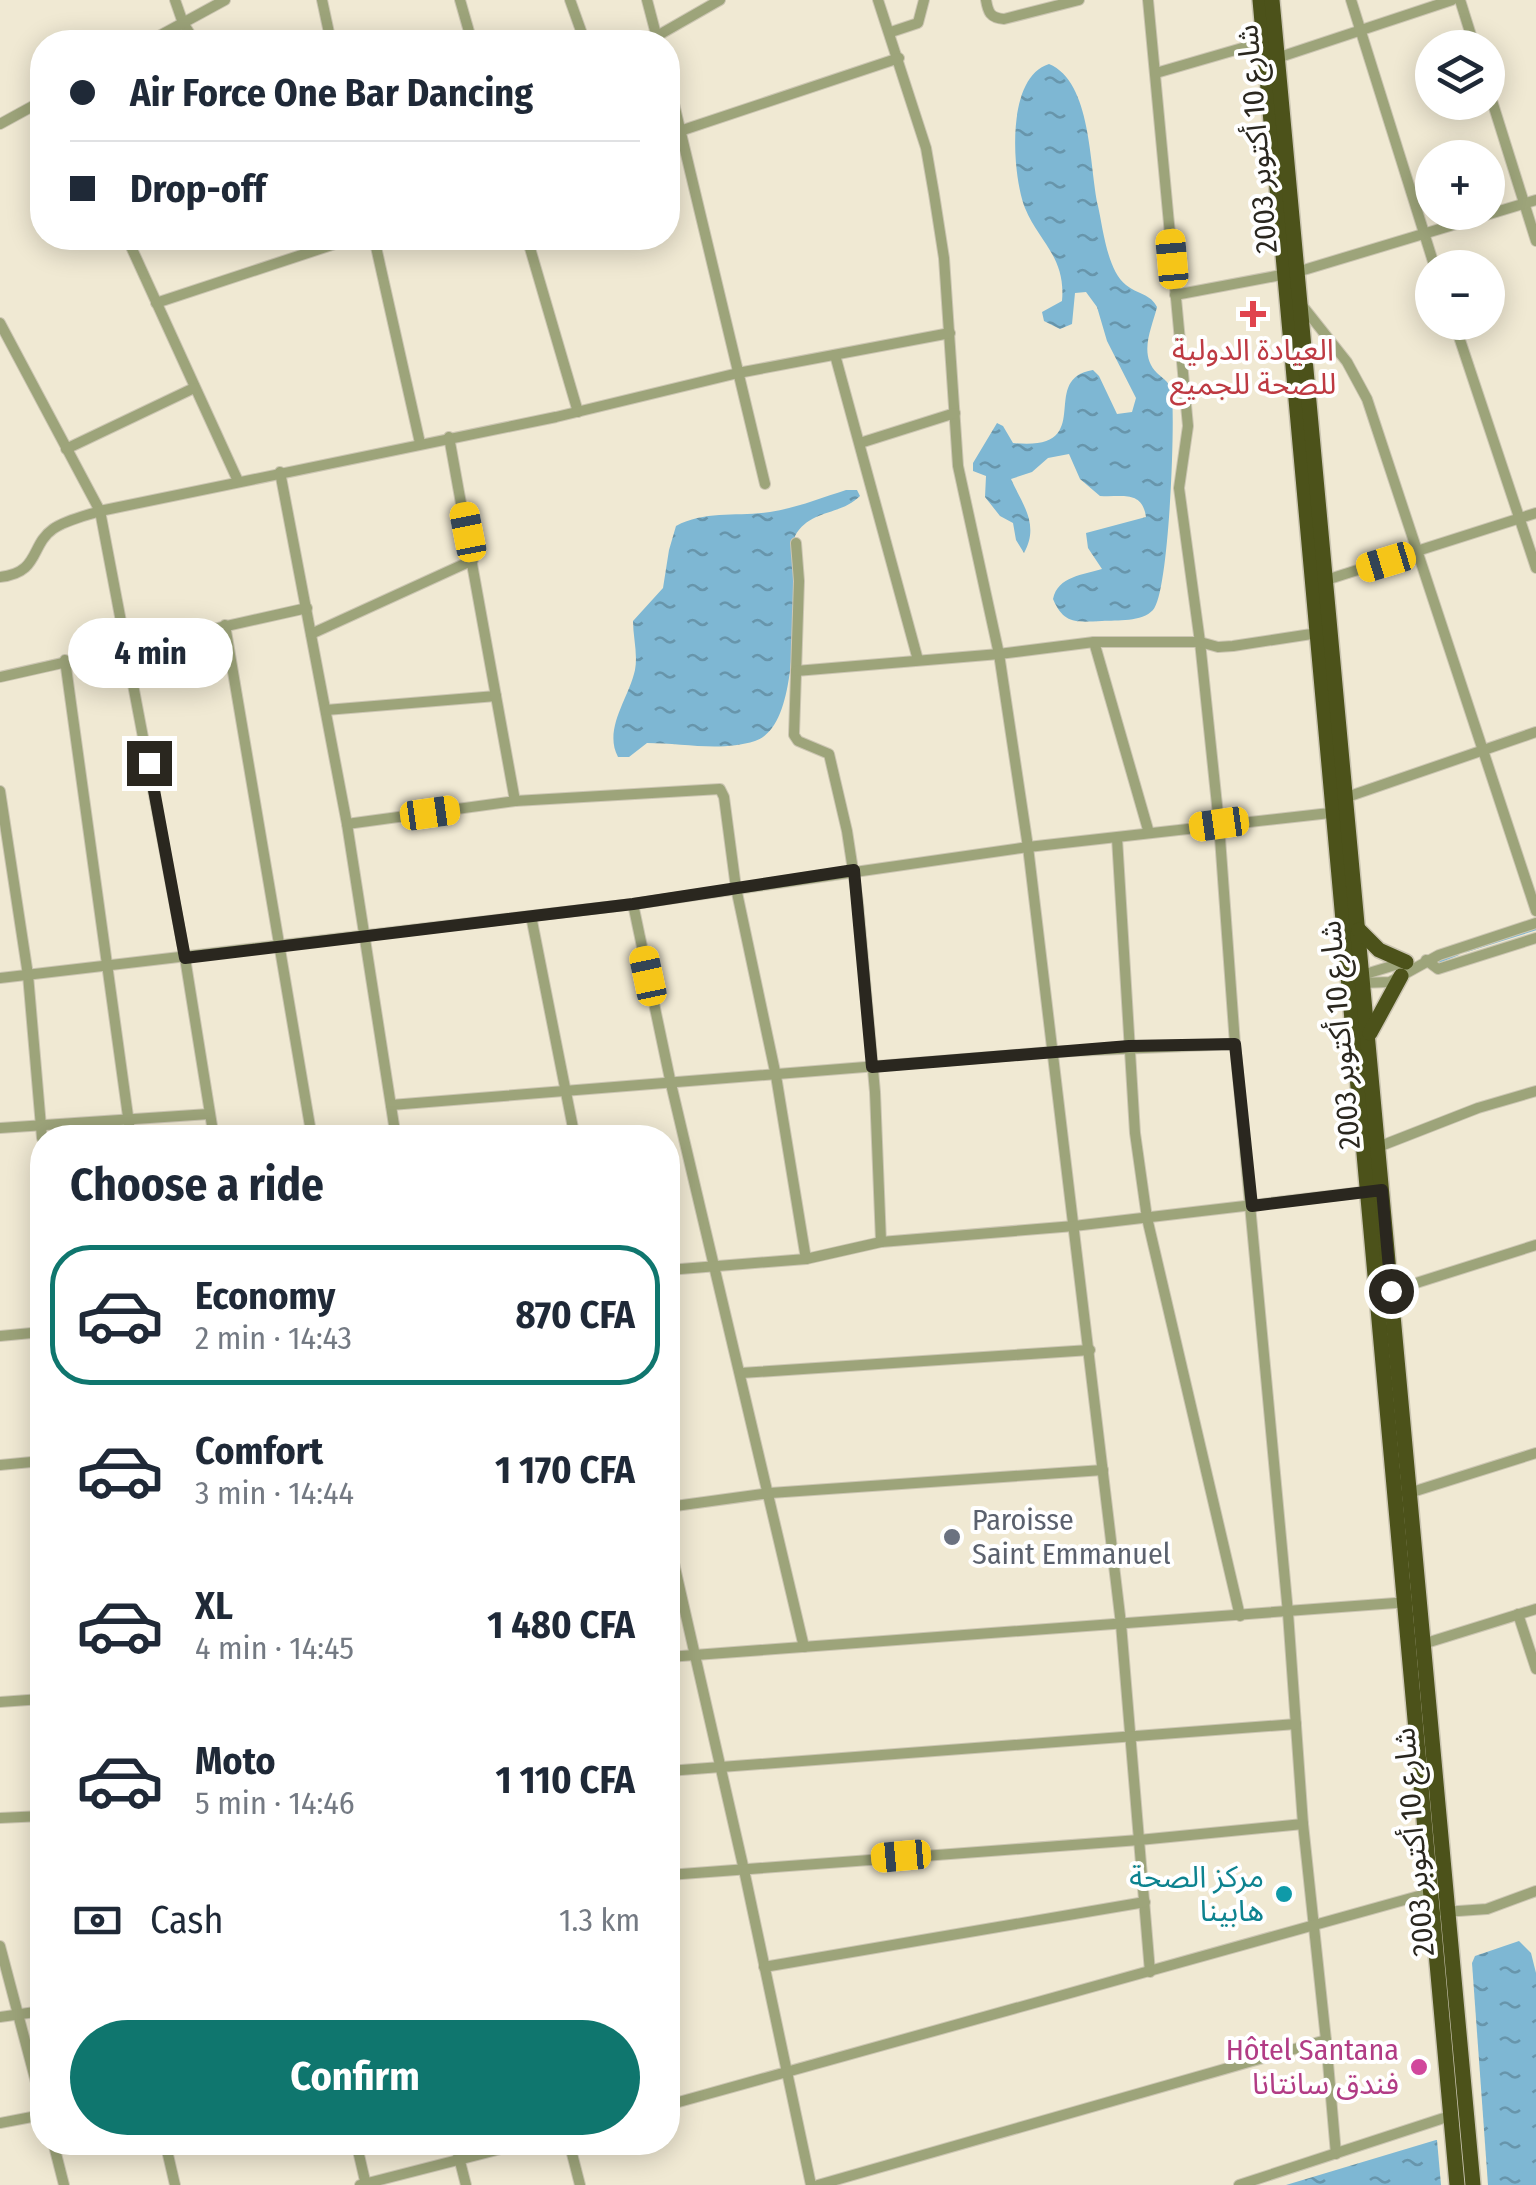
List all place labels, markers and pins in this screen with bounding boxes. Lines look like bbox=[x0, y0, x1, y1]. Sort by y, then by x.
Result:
marker: العيادة الدولية للصحة للجميع bbox=[1240, 301, 1266, 327]
place label: العيادة الدولية للصحة للجميع bbox=[1170, 332, 1336, 406]
place label: Paroisse Saint Emmanuel bbox=[972, 1502, 1171, 1572]
marker: Paroisse Saint Emmanuel bbox=[941, 1526, 963, 1548]
place label: مركز الصحة هابينا bbox=[1129, 1859, 1264, 1929]
marker: مركز الصحة هابينا bbox=[1273, 1883, 1295, 1905]
place label: Hôtel Santana فندق سانتانا bbox=[1226, 2032, 1399, 2102]
marker: Hôtel Santana فندق سانتانا bbox=[1408, 2056, 1430, 2078]

